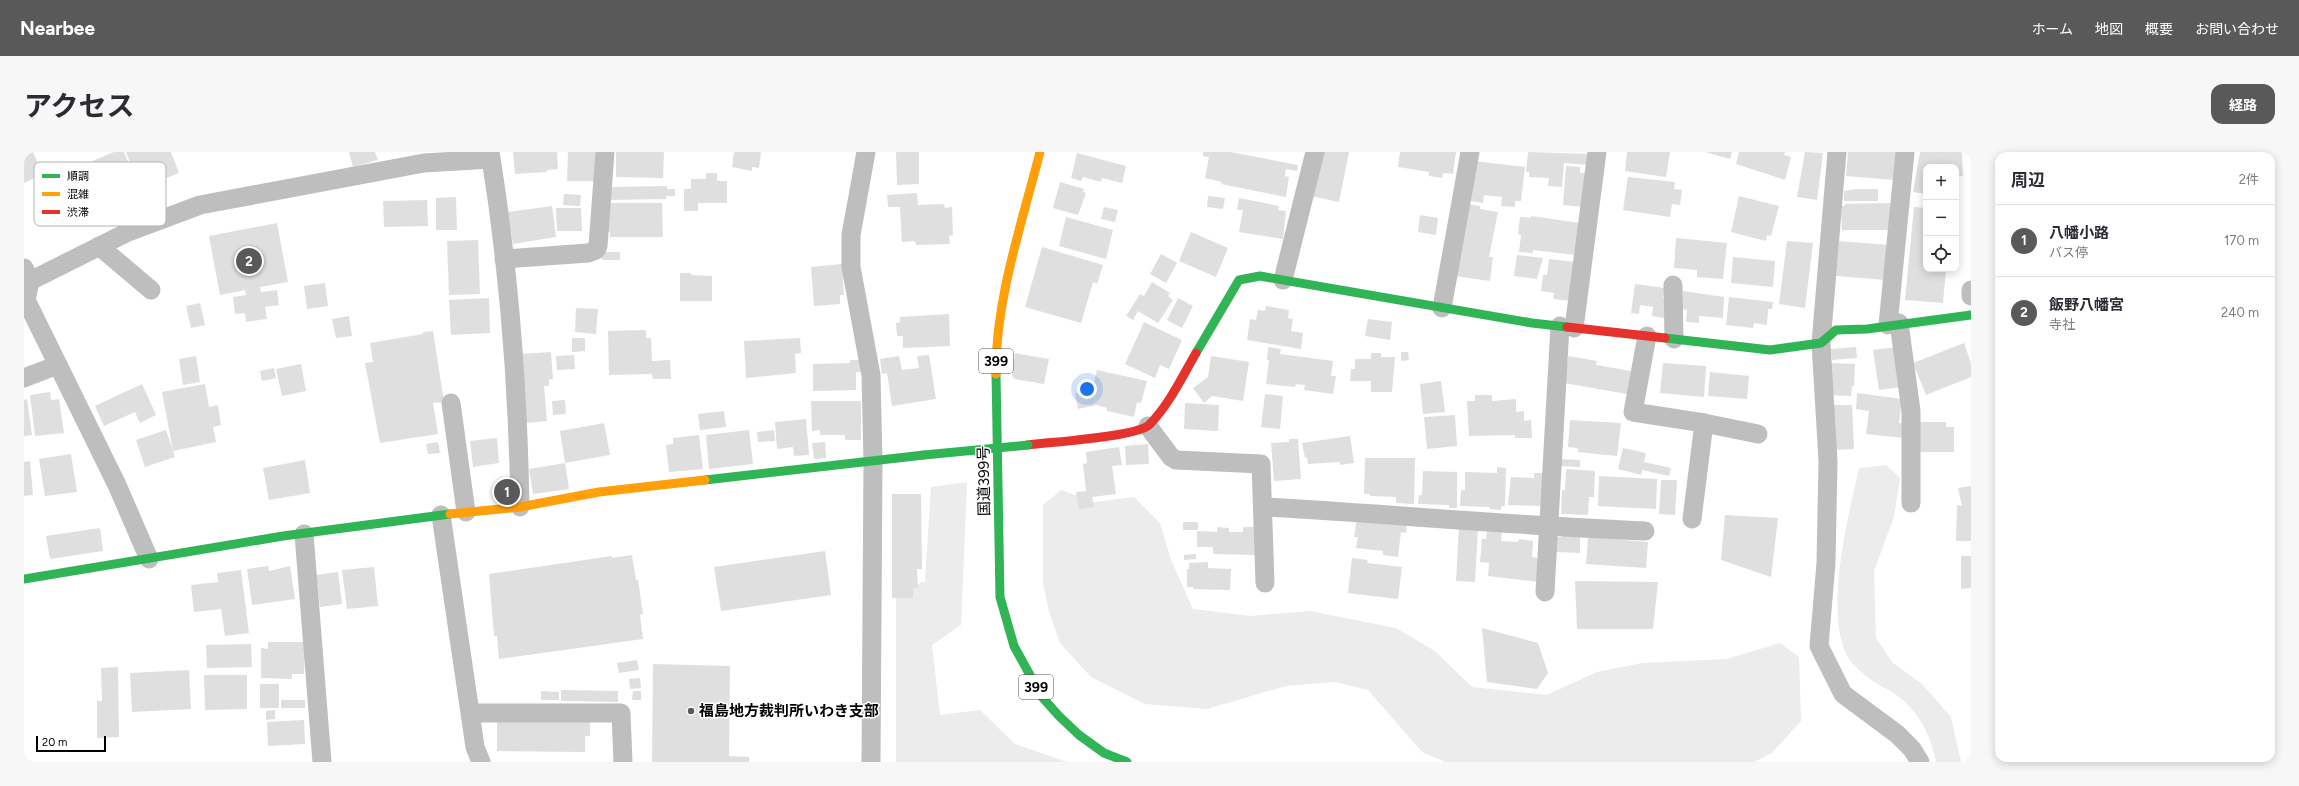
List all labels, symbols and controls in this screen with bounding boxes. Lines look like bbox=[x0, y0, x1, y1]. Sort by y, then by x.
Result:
text: Nearbee bbox=[20, 17, 95, 40]
text: ホーム bbox=[2031, 21, 2073, 38]
text: 地図 bbox=[2095, 21, 2123, 38]
text: 概要 bbox=[2145, 21, 2173, 38]
text: お問い合わせ bbox=[2195, 21, 2279, 38]
button: 経路 bbox=[2211, 84, 2275, 124]
text: アクセス bbox=[24, 89, 135, 123]
legend bbox=[34, 162, 166, 226]
map controls bbox=[1923, 164, 1959, 272]
button: + bbox=[1923, 164, 1959, 200]
text: 順調 bbox=[67, 170, 89, 183]
text: 周辺 bbox=[2011, 170, 2045, 190]
text: 2件 bbox=[2239, 172, 2259, 187]
text: 混雑 bbox=[67, 188, 89, 201]
button: − bbox=[1923, 200, 1959, 236]
text: 渋滞 bbox=[67, 206, 89, 219]
text: 八幡小路 bbox=[2049, 224, 2109, 242]
text: 1 bbox=[2021, 233, 2027, 248]
text: 170 m bbox=[2224, 233, 2259, 248]
button: locate bbox=[1923, 236, 1959, 272]
text: バス停 bbox=[2049, 245, 2088, 260]
pin: 2 bbox=[236, 246, 262, 276]
text: 飯野八幡宮 bbox=[2049, 296, 2124, 314]
text: 2 bbox=[2020, 305, 2028, 320]
text: 240 m bbox=[2221, 305, 2259, 320]
text: 寺社 bbox=[2049, 317, 2075, 332]
road number: 399 bbox=[979, 349, 1013, 373]
your location bbox=[1077, 379, 1097, 399]
street label: 国道399号 bbox=[974, 446, 994, 516]
pin: 1 bbox=[494, 477, 520, 507]
road number: 399 bbox=[1019, 675, 1053, 699]
place label: 福島地方裁判所いわき支部 bbox=[698, 702, 879, 720]
marker: 福島地方裁判所いわき支部 bbox=[686, 706, 696, 716]
scale bar bbox=[36, 734, 106, 753]
text: 20 m bbox=[42, 736, 67, 749]

